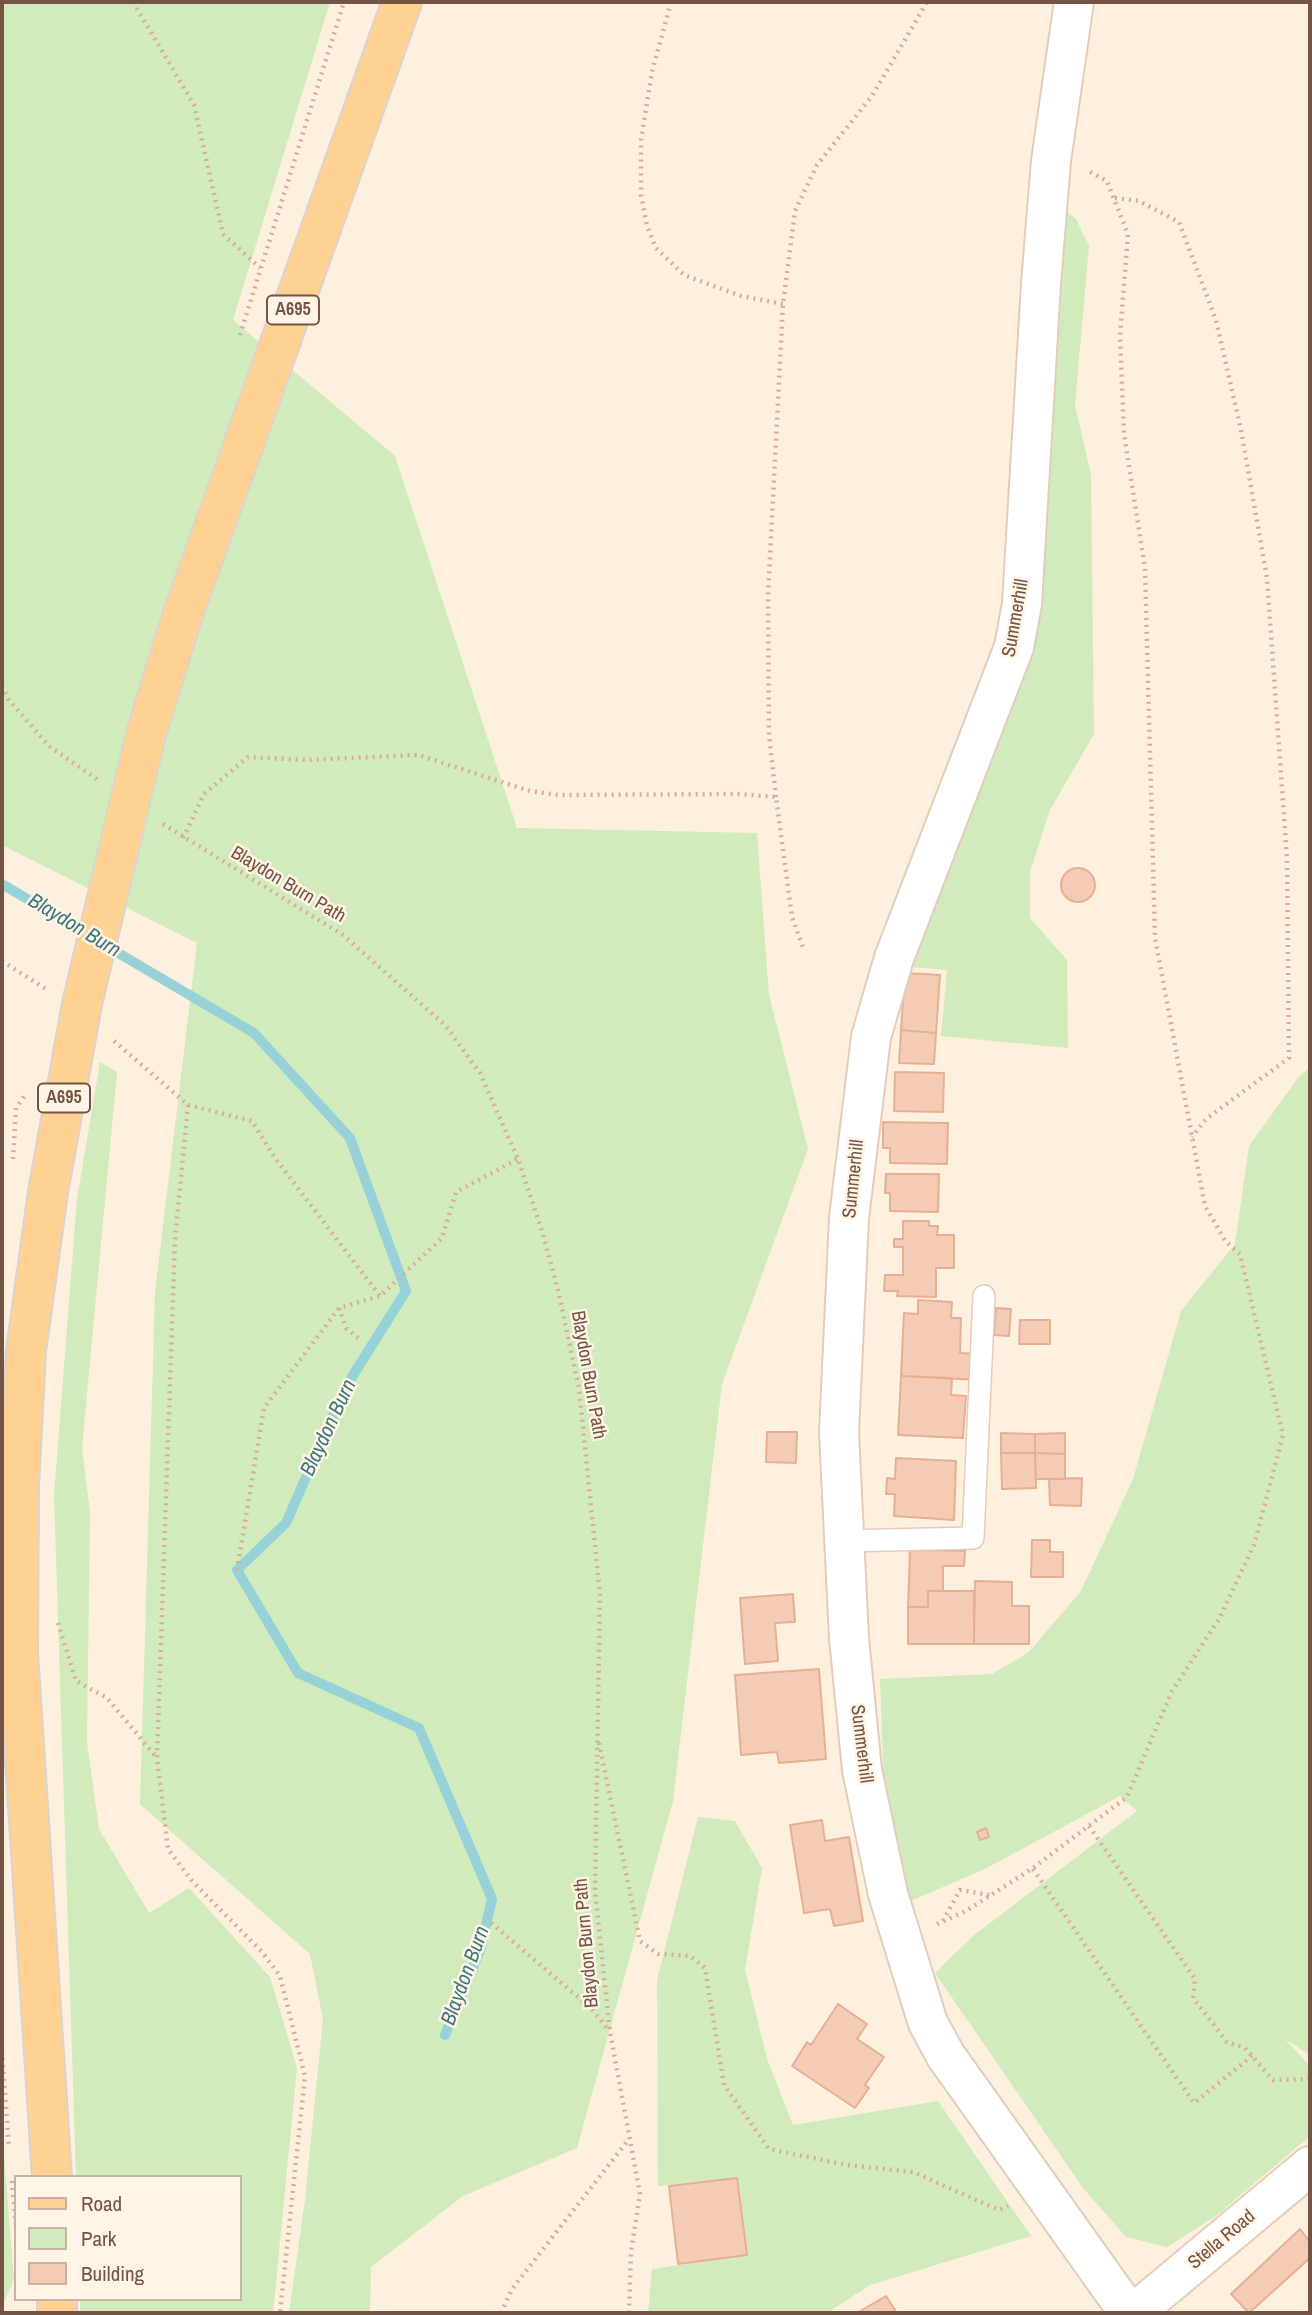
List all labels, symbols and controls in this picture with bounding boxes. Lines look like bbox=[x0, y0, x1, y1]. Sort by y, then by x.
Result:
road number: A695 bbox=[267, 296, 319, 324]
street label: Summerhill bbox=[998, 577, 1034, 659]
street label: Blaydon Burn Path bbox=[226, 842, 350, 928]
water label: Blaydon Burn bbox=[23, 889, 125, 963]
road number: A695 bbox=[38, 1084, 90, 1112]
street label: Summerhill bbox=[839, 1139, 869, 1219]
street label: Blaydon Burn Path bbox=[565, 1309, 611, 1441]
water label: Blaydon Burn bbox=[296, 1376, 362, 1480]
street label: Summerhill bbox=[845, 1704, 877, 1784]
street label: Blaydon Burn Path bbox=[570, 1877, 604, 2009]
water label: Blaydon Burn bbox=[436, 1923, 496, 2029]
legend bbox=[14, 2175, 242, 2301]
text: Road bbox=[81, 2189, 122, 2218]
street label: Stella Road bbox=[1184, 2205, 1260, 2275]
text: Park bbox=[81, 2224, 116, 2253]
text: Building bbox=[81, 2259, 144, 2288]

